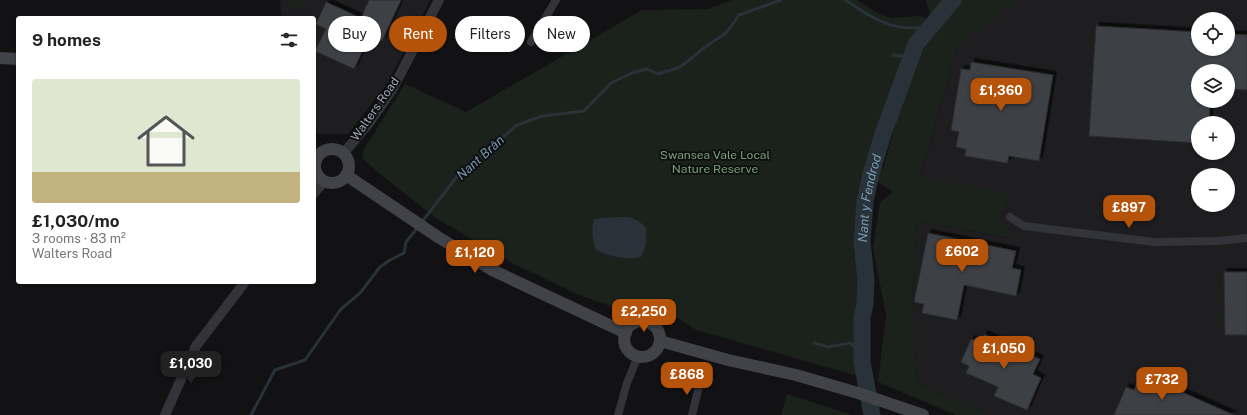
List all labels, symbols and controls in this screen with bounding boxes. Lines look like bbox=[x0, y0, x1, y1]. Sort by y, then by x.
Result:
map controls bbox=[1191, 12, 1235, 212]
button: locate bbox=[1191, 12, 1235, 56]
chip: Buy bbox=[328, 16, 381, 52]
chip: Rent bbox=[389, 16, 447, 52]
chip: Filters bbox=[455, 16, 525, 52]
chip: New bbox=[533, 16, 590, 52]
icon: filters bbox=[278, 29, 300, 51]
text: 9 homes bbox=[32, 30, 101, 50]
button: layers bbox=[1191, 64, 1235, 108]
street label: Walters Road bbox=[348, 75, 402, 143]
pin: £1,360 bbox=[968, 78, 1034, 112]
text: £1,360 bbox=[979, 83, 1023, 98]
icon: home bbox=[130, 105, 202, 177]
button: + bbox=[1191, 116, 1235, 160]
water label: Nant Brân bbox=[453, 132, 507, 183]
park label: Swansea Vale Local Nature Reserve bbox=[660, 148, 770, 176]
water label: Nant y Fendrod bbox=[855, 152, 885, 243]
button: − bbox=[1191, 168, 1235, 212]
pin: £897 bbox=[1105, 195, 1153, 229]
text: £897 bbox=[1112, 200, 1146, 215]
text: £1,030/mo bbox=[32, 211, 120, 231]
text: 3 rooms · 83 m² bbox=[32, 231, 126, 246]
pin: £602 bbox=[938, 239, 986, 273]
pin: £1,120 bbox=[442, 240, 508, 274]
text: £602 bbox=[945, 244, 979, 259]
text: £1,120 bbox=[455, 245, 495, 260]
text: Walters Road bbox=[32, 246, 112, 261]
pin: £2,250 bbox=[611, 299, 677, 333]
text: £2,250 bbox=[621, 304, 667, 319]
pin: £1,050 bbox=[971, 336, 1037, 370]
text: £1,050 bbox=[982, 341, 1026, 356]
pin: £1,030 bbox=[158, 351, 224, 385]
text: £1,030 bbox=[170, 356, 212, 371]
pin: £868 bbox=[663, 362, 711, 396]
text: £868 bbox=[670, 367, 704, 382]
pin: £732 bbox=[1138, 367, 1186, 401]
text: £732 bbox=[1145, 372, 1179, 387]

